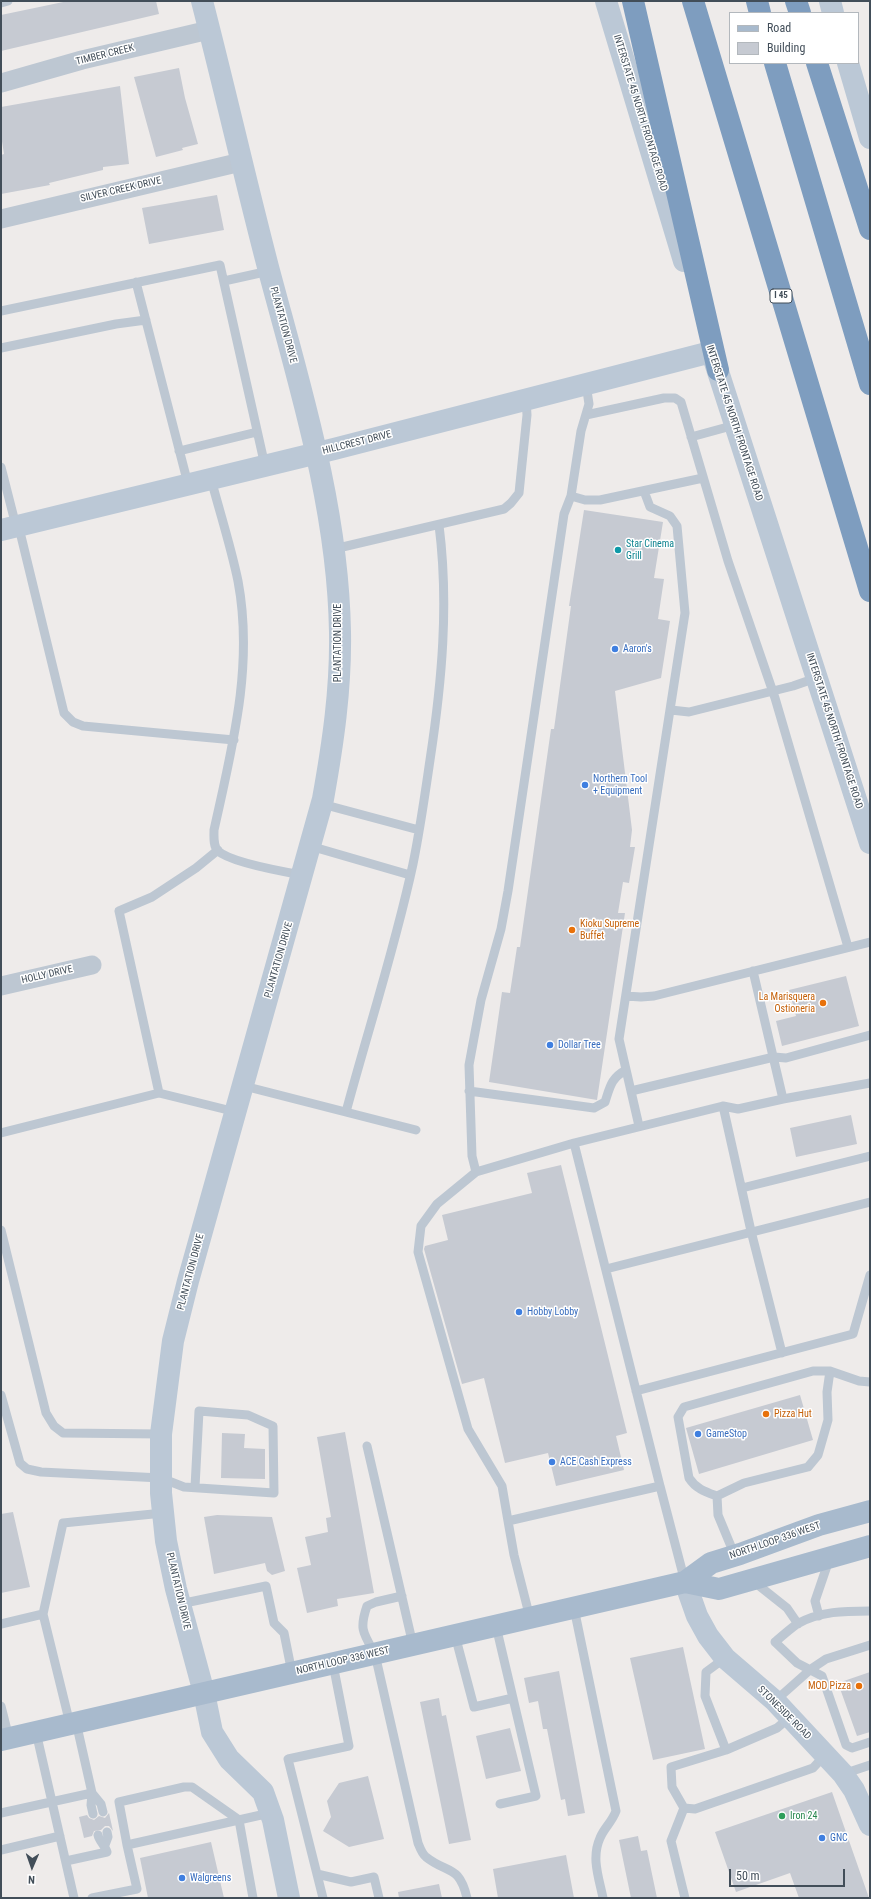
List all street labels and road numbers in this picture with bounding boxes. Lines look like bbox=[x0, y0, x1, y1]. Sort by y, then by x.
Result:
street label: INTERSTATE 45 NORTH FRONTAGE ROAD bbox=[610, 33, 670, 193]
street label: TIMBER CREEK bbox=[75, 42, 135, 68]
street label: SILVER CREEK DRIVE bbox=[79, 175, 163, 205]
street label: PLANTATION DRIVE bbox=[267, 286, 299, 364]
road number: I 45 bbox=[770, 289, 792, 303]
street label: INTERSTATE 45 NORTH FRONTAGE ROAD bbox=[703, 344, 765, 502]
street label: HILLCREST DRIVE bbox=[321, 429, 393, 457]
street label: PLANTATION DRIVE bbox=[332, 604, 344, 682]
street label: INTERSTATE 45 NORTH FRONTAGE ROAD bbox=[803, 652, 865, 810]
street label: PLANTATION DRIVE bbox=[262, 921, 296, 999]
street label: HOLLY DRIVE bbox=[20, 963, 74, 987]
street label: PLANTATION DRIVE bbox=[175, 1233, 207, 1311]
street label: NORTH LOOP 336 WEST bbox=[728, 1520, 822, 1562]
street label: PLANTATION DRIVE bbox=[163, 1551, 193, 1631]
street label: NORTH LOOP 336 WEST bbox=[295, 1644, 391, 1678]
street label: STONESIDE ROAD bbox=[755, 1684, 813, 1742]

